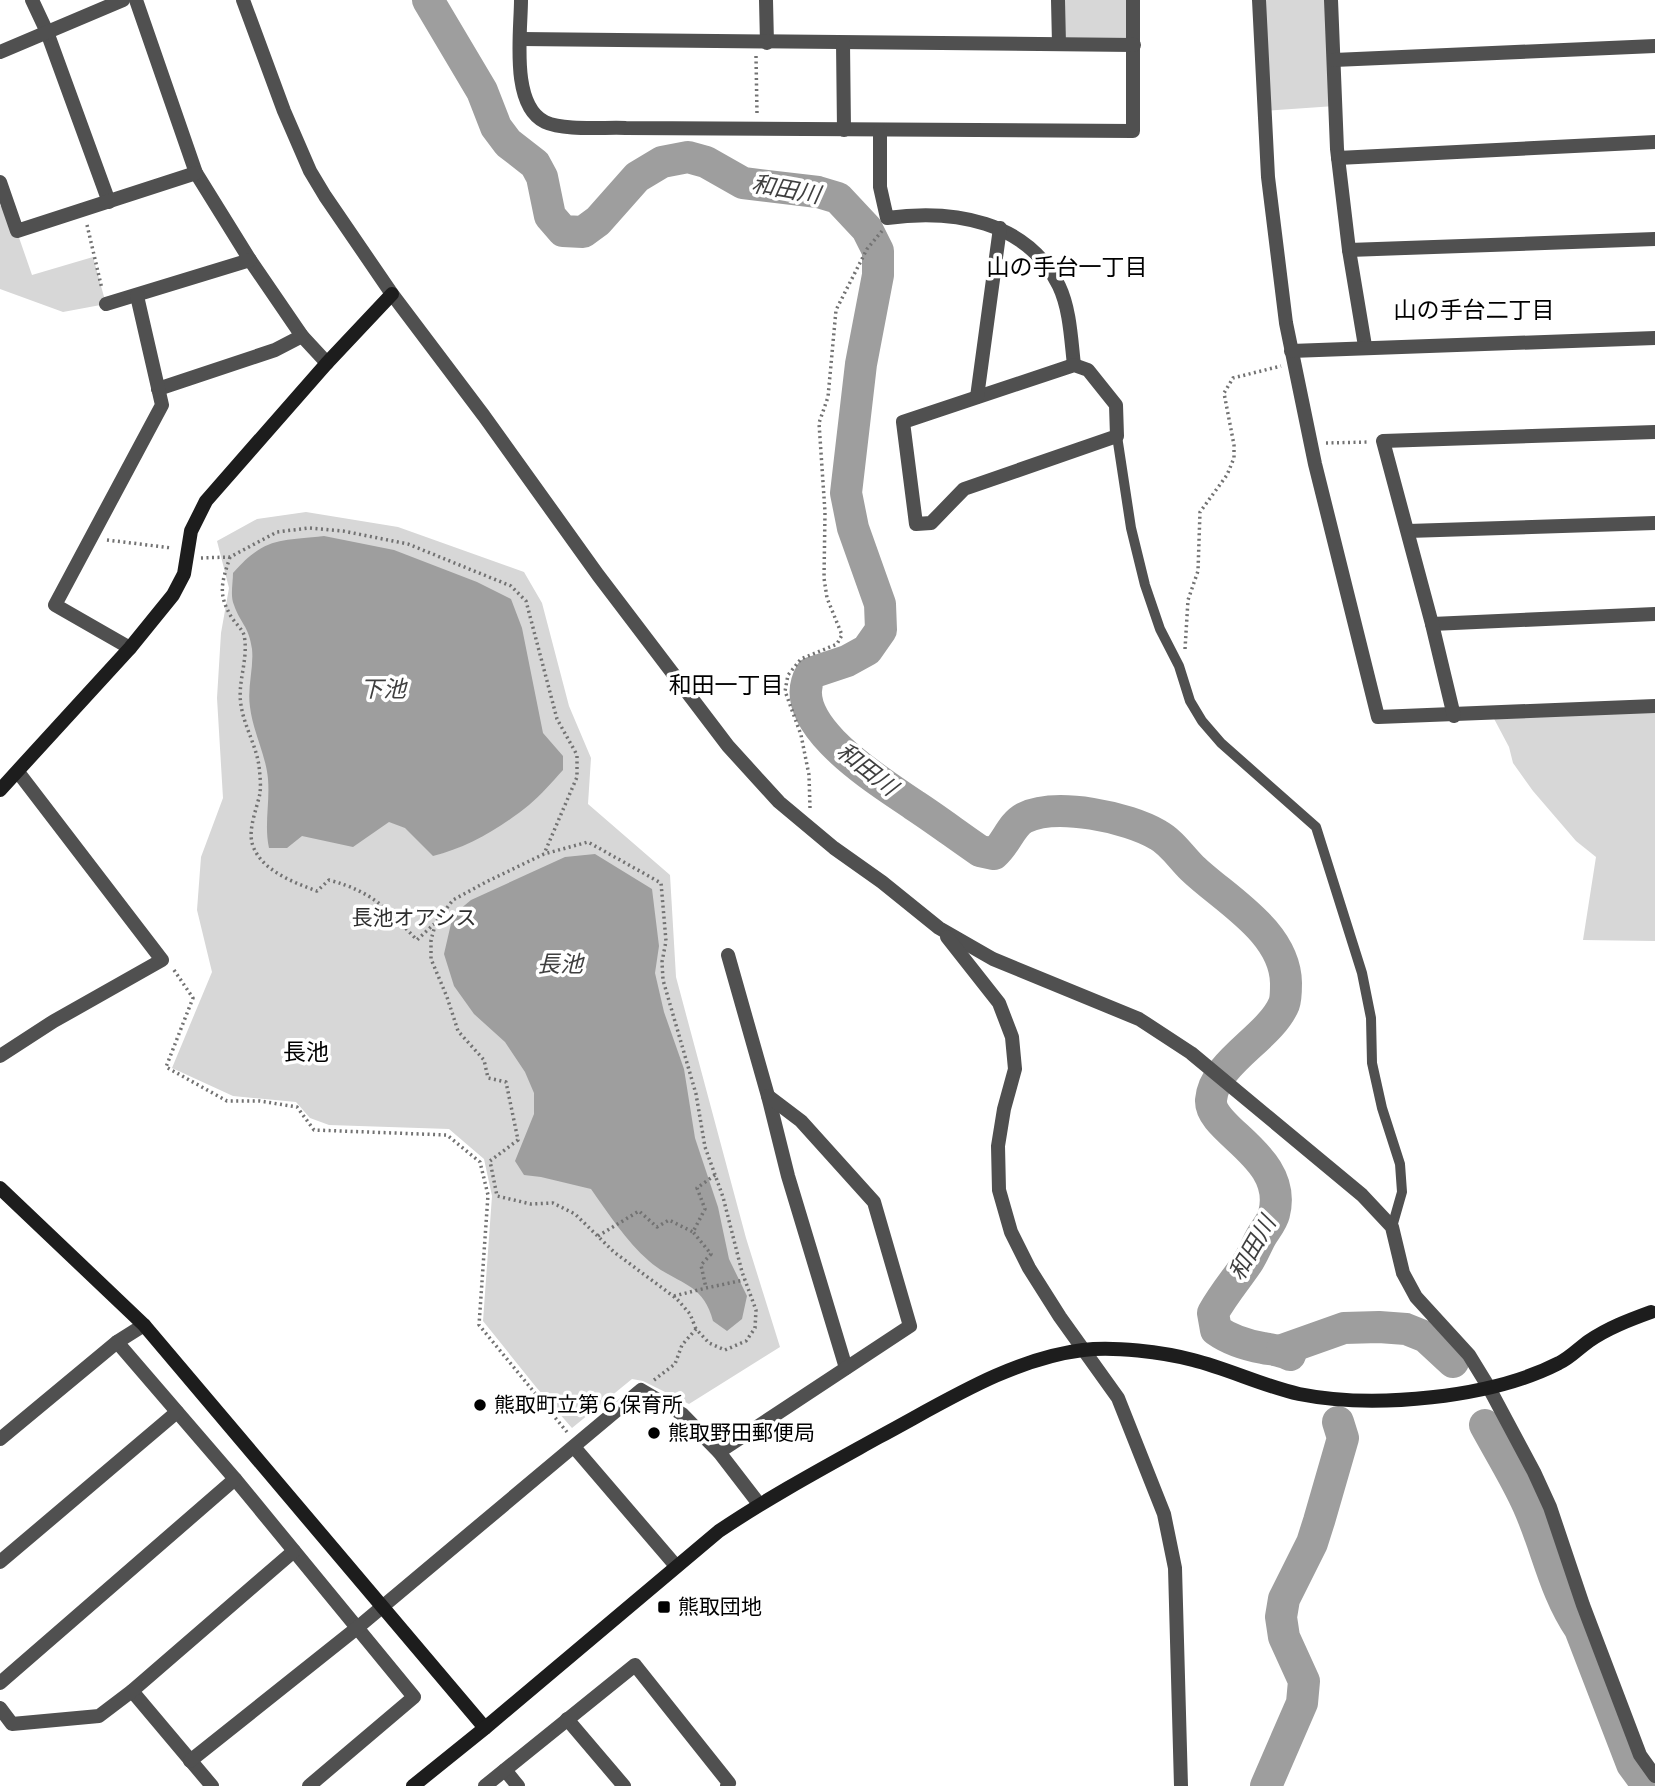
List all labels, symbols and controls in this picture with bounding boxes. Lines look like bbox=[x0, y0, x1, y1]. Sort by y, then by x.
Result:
water label: 和田川 bbox=[749, 167, 826, 211]
district label: 山の手台一丁目 bbox=[987, 251, 1148, 283]
district label: 山の手台二丁目 bbox=[1394, 294, 1555, 326]
district label: 和田一丁目 bbox=[669, 669, 784, 701]
water label: 下池 bbox=[360, 673, 408, 705]
water label: 和田川 bbox=[830, 735, 906, 805]
park label: 長池オアシス bbox=[351, 903, 477, 932]
water label: 長池 bbox=[537, 948, 585, 980]
district label: 長池 bbox=[283, 1036, 329, 1068]
water label: 和田川 bbox=[1221, 1208, 1285, 1286]
place label: 熊取町立第６保育所 bbox=[494, 1390, 683, 1419]
marker: 熊取町立第６保育所 bbox=[472, 1397, 488, 1413]
place label: 熊取野田郵便局 bbox=[668, 1418, 815, 1447]
marker: 熊取野田郵便局 bbox=[646, 1425, 662, 1441]
place label: 熊取団地 bbox=[678, 1592, 762, 1621]
marker: 熊取団地 bbox=[656, 1599, 672, 1615]

